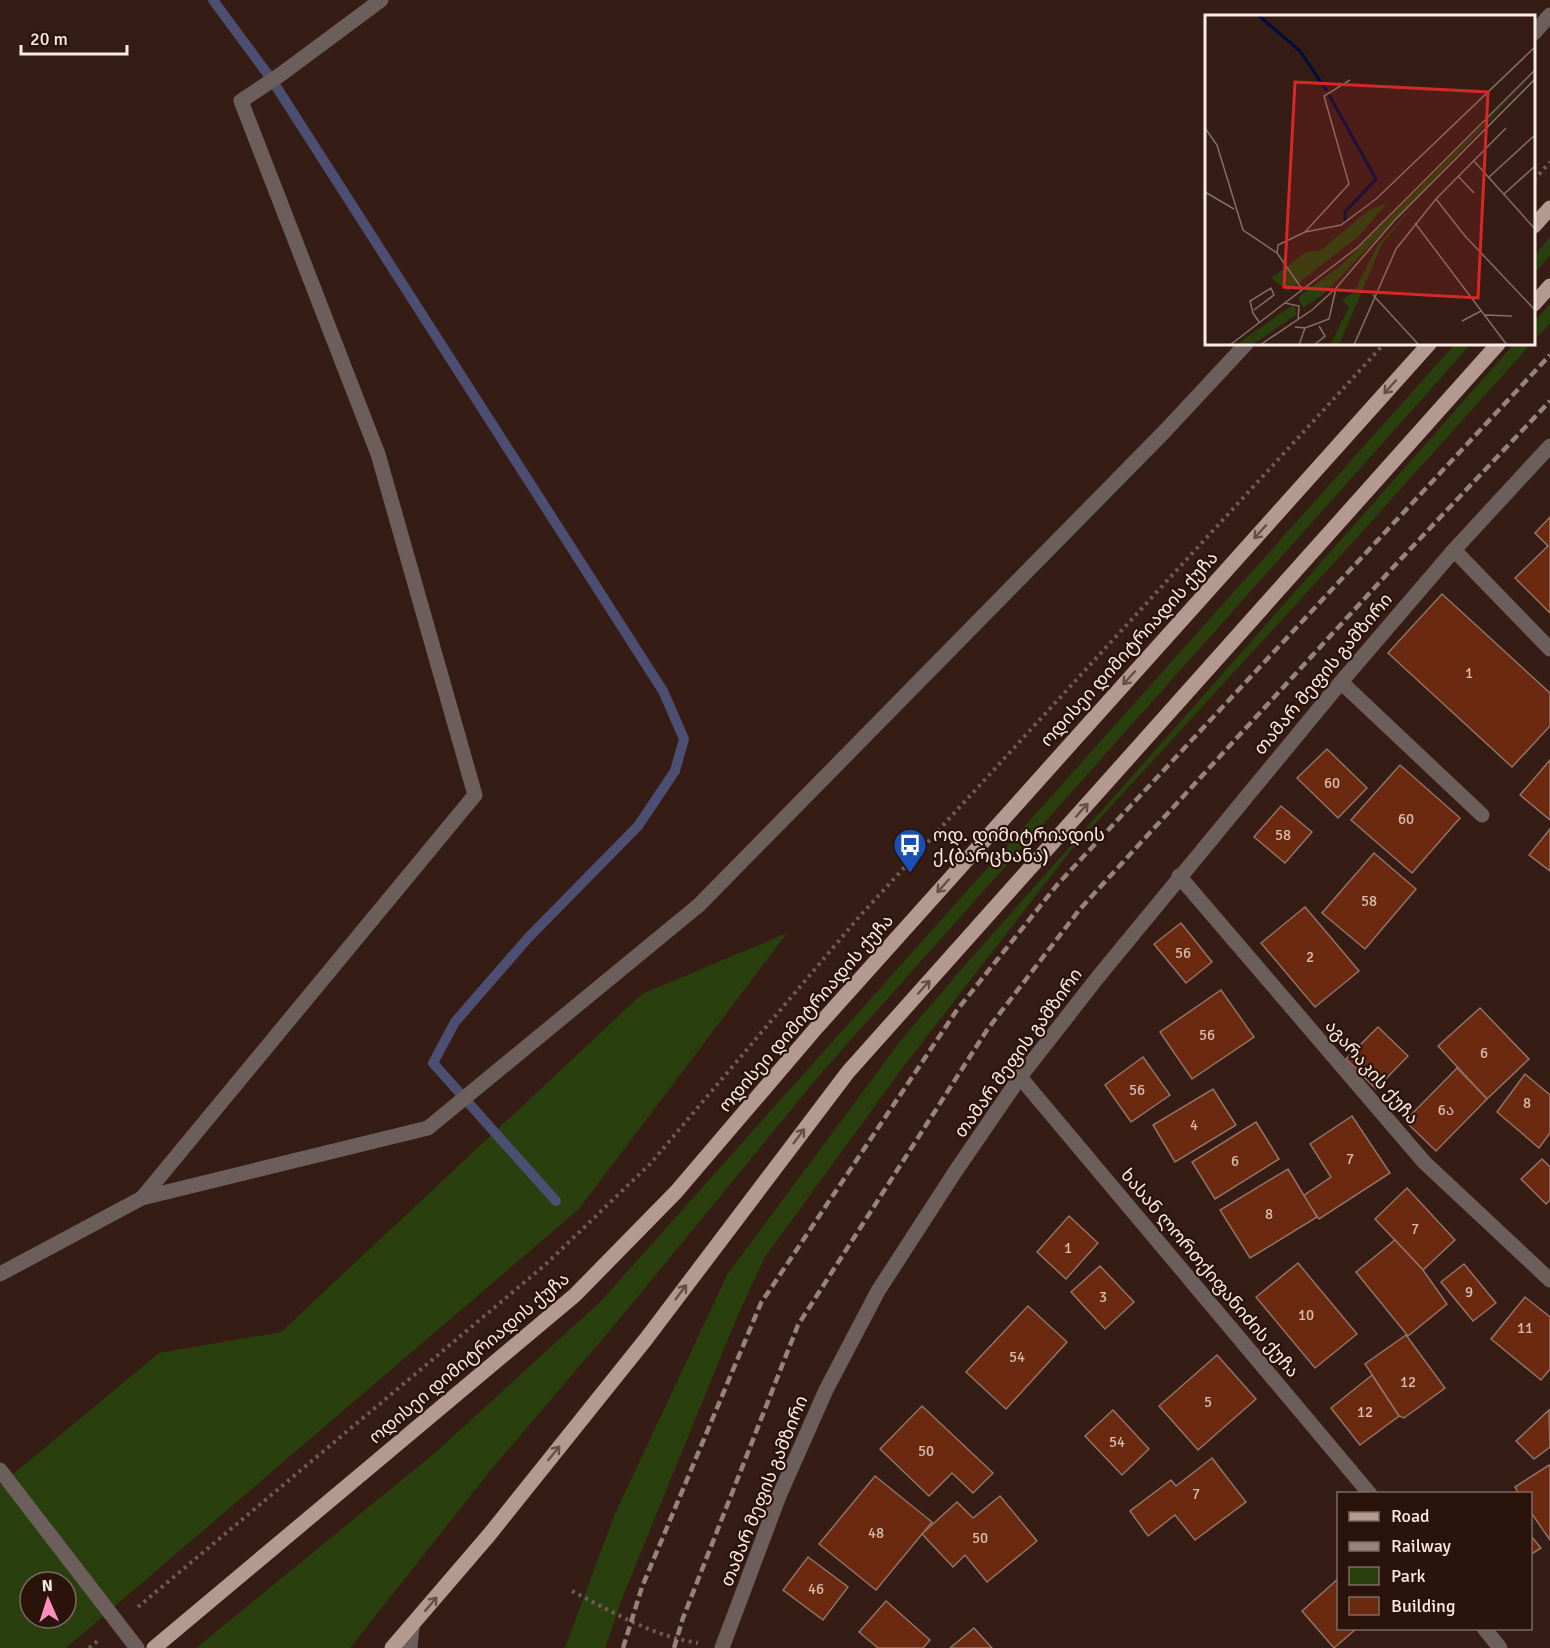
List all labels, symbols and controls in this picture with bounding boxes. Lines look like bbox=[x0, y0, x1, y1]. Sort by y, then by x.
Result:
inset map bbox=[1205, 15, 1535, 345]
scale bar bbox=[21, 18, 128, 56]
text: 20 m bbox=[30, 28, 68, 50]
one-way arrow bbox=[1383, 379, 1397, 394]
one-way arrow bbox=[1253, 525, 1267, 540]
street label: ოდისეი დიმიტრიადის ქუჩა bbox=[1035, 547, 1223, 751]
street label: თამარ მეფის გამზირი bbox=[1249, 589, 1397, 759]
house number: 1 bbox=[1465, 664, 1473, 682]
one-way arrow bbox=[1123, 670, 1137, 685]
house number: 60 bbox=[1324, 774, 1340, 792]
one-way arrow bbox=[1075, 803, 1089, 818]
house number: 60 bbox=[1398, 810, 1414, 828]
place label: ოდ. დიმიტრიადის ქ.(ბარცხანა) bbox=[933, 824, 1105, 867]
house number: 58 bbox=[1275, 826, 1291, 844]
bus stop icon: ოდ. დიმიტრიადის ქ.(ბარცხანა) bbox=[892, 827, 928, 874]
one-way arrow bbox=[936, 878, 950, 893]
house number: 58 bbox=[1361, 892, 1377, 910]
street label: ოდისეი დიმიტრიადის ქუჩა bbox=[714, 910, 898, 1116]
house number: 56 bbox=[1175, 944, 1191, 962]
house number: 2 bbox=[1306, 948, 1314, 966]
street label: თამარ მეფის გამზირი bbox=[949, 964, 1087, 1142]
one-way arrow bbox=[917, 980, 931, 995]
street label: აგარაკის ქუჩა bbox=[1321, 1015, 1423, 1129]
house number: 56 bbox=[1199, 1026, 1215, 1044]
house number: 6 bbox=[1480, 1044, 1488, 1062]
house number: 56 bbox=[1129, 1081, 1145, 1099]
house number: 8 bbox=[1523, 1094, 1531, 1112]
house number: 6ა bbox=[1438, 1101, 1454, 1119]
house number: 4 bbox=[1190, 1116, 1198, 1134]
one-way arrow bbox=[792, 1129, 805, 1145]
house number: 7 bbox=[1346, 1150, 1354, 1168]
house number: 6 bbox=[1231, 1152, 1239, 1170]
street label: ხასან ლორთქიფანიძის ქუჩა bbox=[1116, 1164, 1304, 1382]
house number: 8 bbox=[1265, 1205, 1273, 1223]
house number: 7 bbox=[1411, 1220, 1419, 1238]
house number: 1 bbox=[1064, 1239, 1072, 1257]
street label: ოდისეი დიმიტრიადის ქუჩა bbox=[364, 1268, 574, 1448]
house number: 9 bbox=[1465, 1283, 1473, 1301]
one-way arrow bbox=[675, 1284, 687, 1300]
house number: 3 bbox=[1099, 1288, 1107, 1306]
house number: 10 bbox=[1298, 1306, 1314, 1324]
house number: 11 bbox=[1517, 1319, 1533, 1337]
house number: 54 bbox=[1009, 1348, 1025, 1366]
house number: 12 bbox=[1400, 1373, 1416, 1391]
street label: თამარ მეფის გამზირი bbox=[716, 1392, 812, 1590]
house number: 5 bbox=[1204, 1393, 1212, 1411]
house number: 12 bbox=[1357, 1403, 1373, 1421]
house number: 54 bbox=[1109, 1433, 1125, 1451]
house number: 50 bbox=[918, 1442, 934, 1460]
one-way arrow bbox=[548, 1446, 561, 1462]
house number: 7 bbox=[1192, 1485, 1200, 1503]
legend bbox=[1337, 1492, 1532, 1630]
text: Road bbox=[1391, 1505, 1430, 1527]
house number: 48 bbox=[868, 1524, 884, 1542]
house number: 50 bbox=[972, 1529, 988, 1547]
text: Railway bbox=[1391, 1535, 1452, 1557]
text: Park bbox=[1391, 1565, 1426, 1587]
north arrow bbox=[18, 1570, 78, 1630]
text: N bbox=[41, 1576, 53, 1596]
house number: 46 bbox=[808, 1580, 824, 1598]
text: Building bbox=[1391, 1595, 1455, 1617]
one-way arrow bbox=[424, 1597, 438, 1612]

